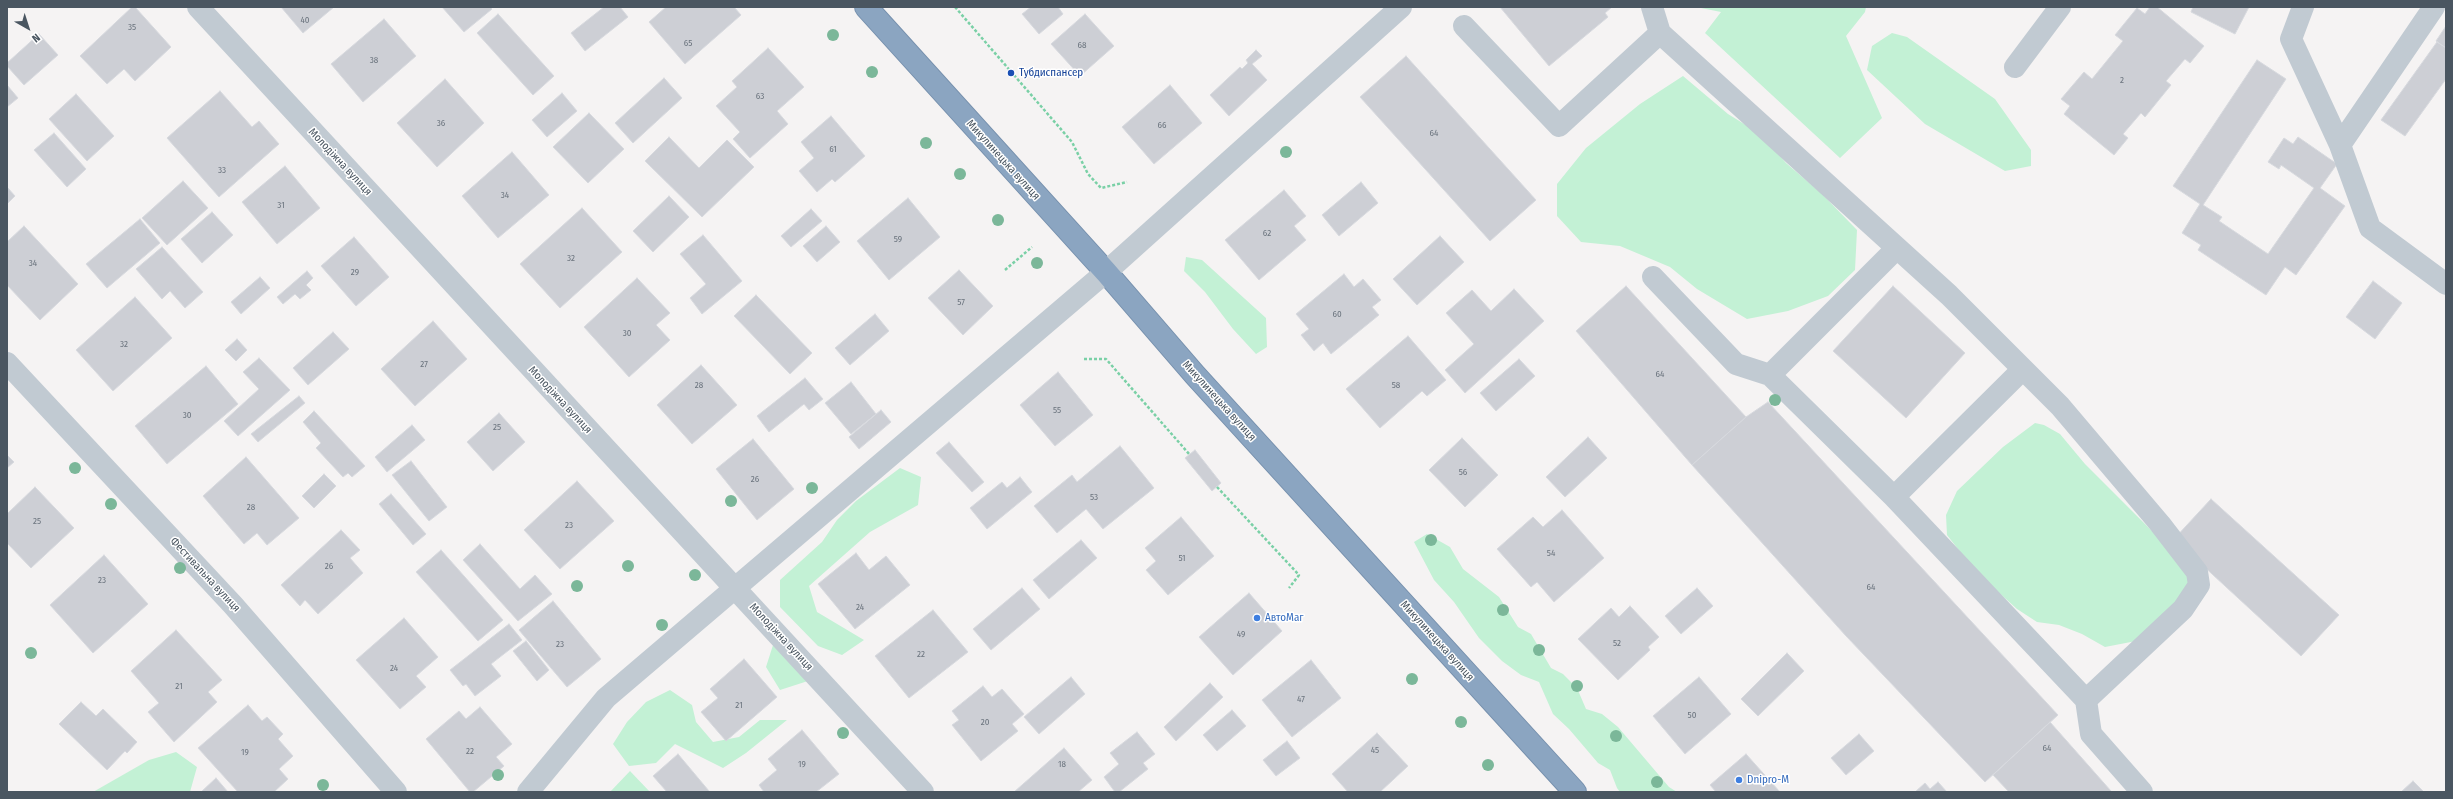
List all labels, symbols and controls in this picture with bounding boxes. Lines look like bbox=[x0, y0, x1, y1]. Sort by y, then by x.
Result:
north arrow bbox=[8, 8, 48, 48]
house number: 40 bbox=[300, 15, 310, 25]
house number: 35 bbox=[128, 22, 136, 32]
text: N bbox=[29, 31, 43, 45]
house number: 65 bbox=[684, 38, 692, 48]
house number: 68 bbox=[1078, 40, 1086, 50]
house number: 38 bbox=[370, 55, 378, 65]
place label: Тубдиспансер bbox=[1019, 66, 1083, 80]
marker: Тубдиспансер bbox=[1006, 68, 1016, 78]
house number: 2 bbox=[2120, 75, 2124, 85]
house number: 63 bbox=[756, 91, 764, 101]
street label: Микулинецька вулиця bbox=[963, 117, 1043, 203]
house number: 36 bbox=[437, 118, 445, 128]
house number: 66 bbox=[1158, 120, 1166, 130]
street label: Молодіжна вулиця bbox=[305, 126, 375, 198]
house number: 64 bbox=[1430, 128, 1438, 138]
house number: 61 bbox=[829, 144, 837, 154]
house number: 33 bbox=[218, 165, 226, 175]
house number: 34 bbox=[501, 190, 509, 200]
house number: 31 bbox=[277, 200, 285, 210]
house number: 62 bbox=[1263, 228, 1271, 238]
house number: 59 bbox=[894, 234, 902, 244]
house number: 32 bbox=[567, 253, 575, 263]
house number: 34 bbox=[29, 258, 37, 268]
house number: 29 bbox=[351, 267, 359, 277]
house number: 57 bbox=[957, 297, 965, 307]
house number: 60 bbox=[1332, 309, 1342, 319]
house number: 30 bbox=[623, 328, 631, 338]
house number: 32 bbox=[120, 339, 128, 349]
street label: Микулинецька вулиця bbox=[1179, 358, 1259, 444]
house number: 27 bbox=[420, 359, 428, 369]
street label: Молодіжна вулиця bbox=[525, 364, 595, 436]
house number: 64 bbox=[1656, 369, 1664, 379]
house number: 28 bbox=[695, 380, 703, 390]
house number: 58 bbox=[1392, 380, 1400, 390]
house number: 55 bbox=[1053, 405, 1061, 415]
house number: 30 bbox=[183, 410, 191, 420]
house number: 25 bbox=[493, 422, 501, 432]
house number: 56 bbox=[1459, 467, 1467, 477]
house number: 26 bbox=[751, 474, 759, 484]
house number: 53 bbox=[1090, 492, 1098, 502]
house number: 28 bbox=[247, 502, 255, 512]
house number: 25 bbox=[33, 516, 41, 526]
house number: 23 bbox=[565, 520, 573, 530]
street label: Фестивальна вулиця bbox=[167, 535, 243, 615]
house number: 54 bbox=[1547, 548, 1555, 558]
house number: 51 bbox=[1178, 553, 1186, 563]
house number: 26 bbox=[325, 561, 333, 571]
house number: 23 bbox=[98, 575, 106, 585]
house number: 64 bbox=[1867, 582, 1875, 592]
street label: Микулинецька вулиця bbox=[1397, 598, 1477, 684]
street label: Молодіжна вулиця bbox=[746, 601, 816, 673]
house number: 24 bbox=[856, 602, 864, 612]
place label: АвтоМаг bbox=[1265, 611, 1304, 625]
marker: АвтоМаг bbox=[1252, 613, 1262, 623]
house number: 49 bbox=[1237, 629, 1245, 639]
house number: 52 bbox=[1613, 638, 1621, 648]
house number: 23 bbox=[556, 639, 564, 649]
house number: 22 bbox=[917, 649, 925, 659]
house number: 24 bbox=[390, 663, 398, 673]
house number: 21 bbox=[175, 681, 183, 691]
house number: 47 bbox=[1297, 694, 1305, 704]
house number: 21 bbox=[735, 700, 743, 710]
house number: 50 bbox=[1688, 710, 1696, 720]
house number: 20 bbox=[981, 717, 989, 727]
house number: 64 bbox=[2043, 743, 2051, 753]
house number: 45 bbox=[1371, 745, 1379, 755]
house number: 22 bbox=[466, 746, 474, 756]
house number: 19 bbox=[241, 747, 249, 757]
house number: 19 bbox=[798, 759, 806, 769]
house number: 18 bbox=[1058, 759, 1066, 769]
place label: Dnipro-M bbox=[1747, 773, 1789, 787]
marker: Dnipro-M bbox=[1734, 775, 1744, 785]

